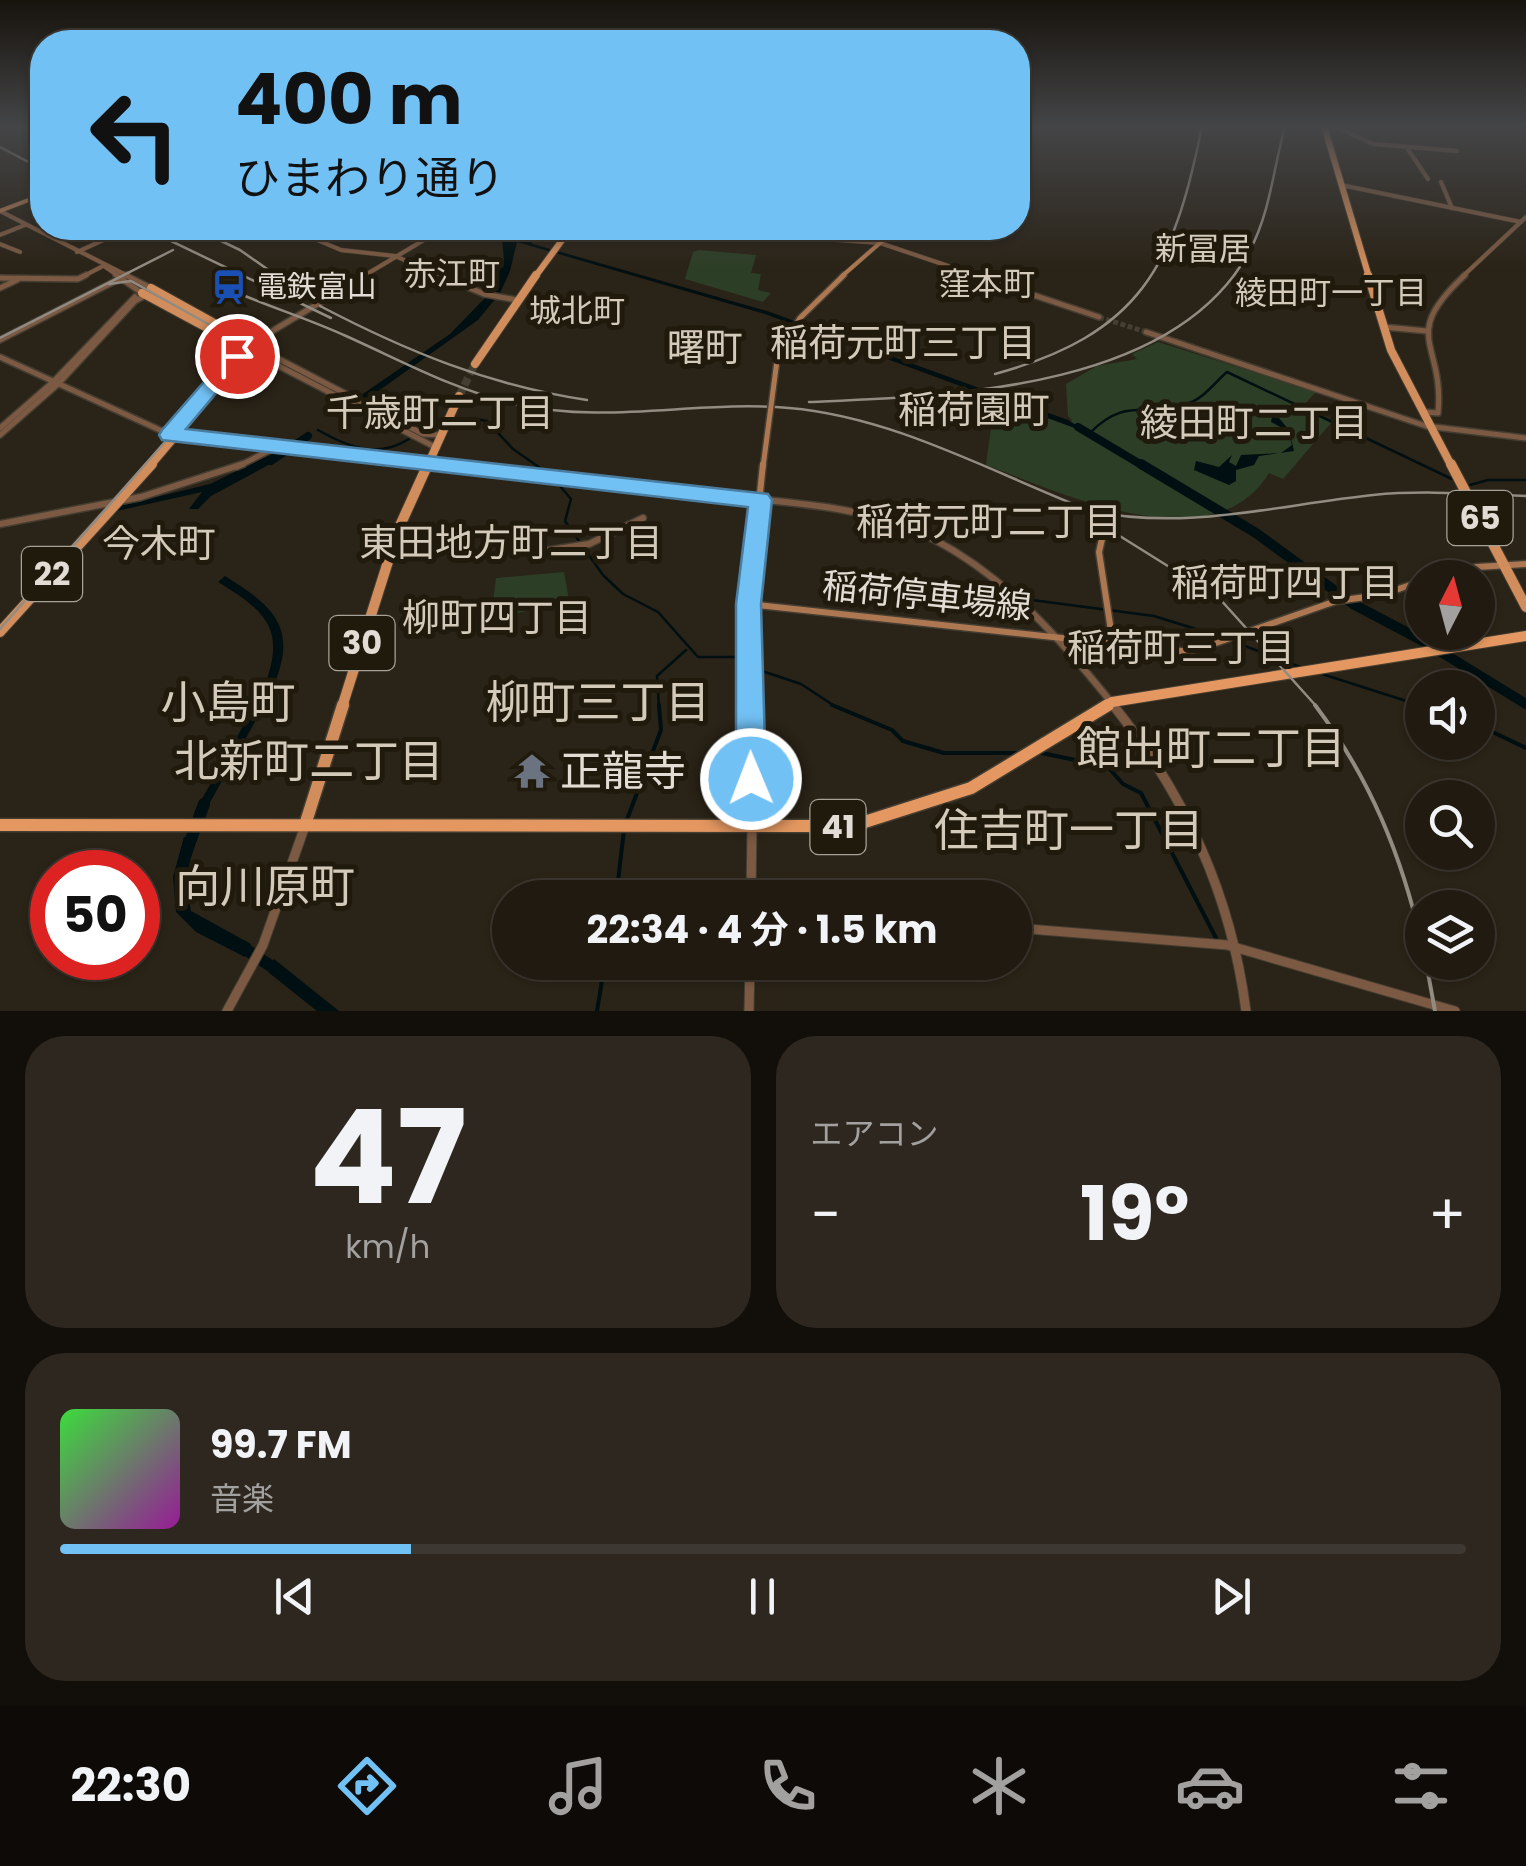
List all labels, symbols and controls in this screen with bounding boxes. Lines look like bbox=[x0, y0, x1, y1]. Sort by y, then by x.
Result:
text: 400 m bbox=[235, 50, 463, 149]
icon: left bbox=[70, 70, 200, 200]
text: ひまわり通り bbox=[235, 147, 505, 210]
district label: 新冨居 bbox=[1155, 226, 1251, 271]
district label: 赤江町 bbox=[404, 251, 500, 296]
district label: 窪本町 bbox=[939, 261, 1035, 306]
place label: 電鉄富山 bbox=[257, 265, 377, 308]
station icon: 電鉄富山 bbox=[210, 268, 248, 306]
district label: 綾田町一丁目 bbox=[1235, 270, 1427, 315]
district label: 城北町 bbox=[529, 288, 625, 333]
pin bbox=[195, 314, 280, 399]
district label: 稲荷元町三丁目 bbox=[770, 316, 1036, 369]
district label: 曙町 bbox=[667, 321, 743, 374]
icon: arrive bbox=[210, 329, 265, 384]
district label: 稲荷園町 bbox=[898, 383, 1050, 436]
district label: 千歳町二丁目 bbox=[326, 386, 554, 439]
district label: 綾田町二丁目 bbox=[1140, 396, 1368, 449]
road number: 65 bbox=[1448, 491, 1512, 545]
district label: 稲荷元町二丁目 bbox=[856, 495, 1122, 548]
district label: 東田地方町二丁目 bbox=[359, 516, 663, 569]
district label: 今木町 bbox=[102, 517, 216, 570]
road number: 22 bbox=[22, 547, 82, 601]
district label: 稲荷町四丁目 bbox=[1171, 556, 1399, 609]
street label: 稲荷停車場線 bbox=[820, 560, 1034, 631]
north arrow bbox=[1405, 560, 1495, 650]
map controls bbox=[1405, 560, 1495, 980]
district label: 柳町四丁目 bbox=[402, 591, 592, 644]
road number: 30 bbox=[330, 616, 394, 670]
district label: 稲荷町三丁目 bbox=[1067, 621, 1295, 674]
button: sound bbox=[1405, 670, 1495, 760]
district label: 小島町 bbox=[160, 671, 296, 734]
district label: 柳町三丁目 bbox=[485, 671, 711, 734]
district label: 館出町二丁目 bbox=[1076, 717, 1346, 780]
position arrow bbox=[699, 727, 803, 831]
district label: 北新町二丁目 bbox=[174, 730, 444, 793]
place label: 正龍寺 bbox=[560, 742, 686, 801]
temple icon: 正龍寺 bbox=[513, 752, 551, 790]
button: search bbox=[1405, 780, 1495, 870]
district label: 住吉町一丁目 bbox=[934, 799, 1204, 862]
road number: 41 bbox=[810, 800, 866, 854]
speed limit sign: 50 bbox=[30, 850, 160, 980]
district label: 向川原町 bbox=[175, 855, 355, 918]
button: layers bbox=[1405, 890, 1495, 980]
text: 22:34 · 4 分 · 1.5 km bbox=[586, 903, 938, 956]
text: 47 bbox=[309, 1066, 467, 1249]
text: エアコン bbox=[811, 1111, 939, 1156]
text: 19° bbox=[1080, 1161, 1189, 1266]
text: − bbox=[811, 1176, 841, 1253]
text: + bbox=[1428, 1176, 1466, 1253]
text: km/h bbox=[345, 1224, 430, 1269]
text: 99.7 FM bbox=[210, 1418, 352, 1471]
text: 音楽 bbox=[210, 1476, 274, 1521]
icon: previous bbox=[267, 1569, 322, 1624]
icon: pause bbox=[735, 1569, 790, 1624]
icon: next bbox=[1204, 1569, 1259, 1624]
icon: directions bbox=[332, 1751, 402, 1821]
icon: music bbox=[543, 1751, 613, 1821]
icon: phone bbox=[753, 1751, 823, 1821]
icon: climate bbox=[964, 1751, 1034, 1821]
icon: car bbox=[1175, 1751, 1245, 1821]
icon: filters bbox=[1386, 1751, 1456, 1821]
text: 22:30 bbox=[70, 1754, 191, 1817]

